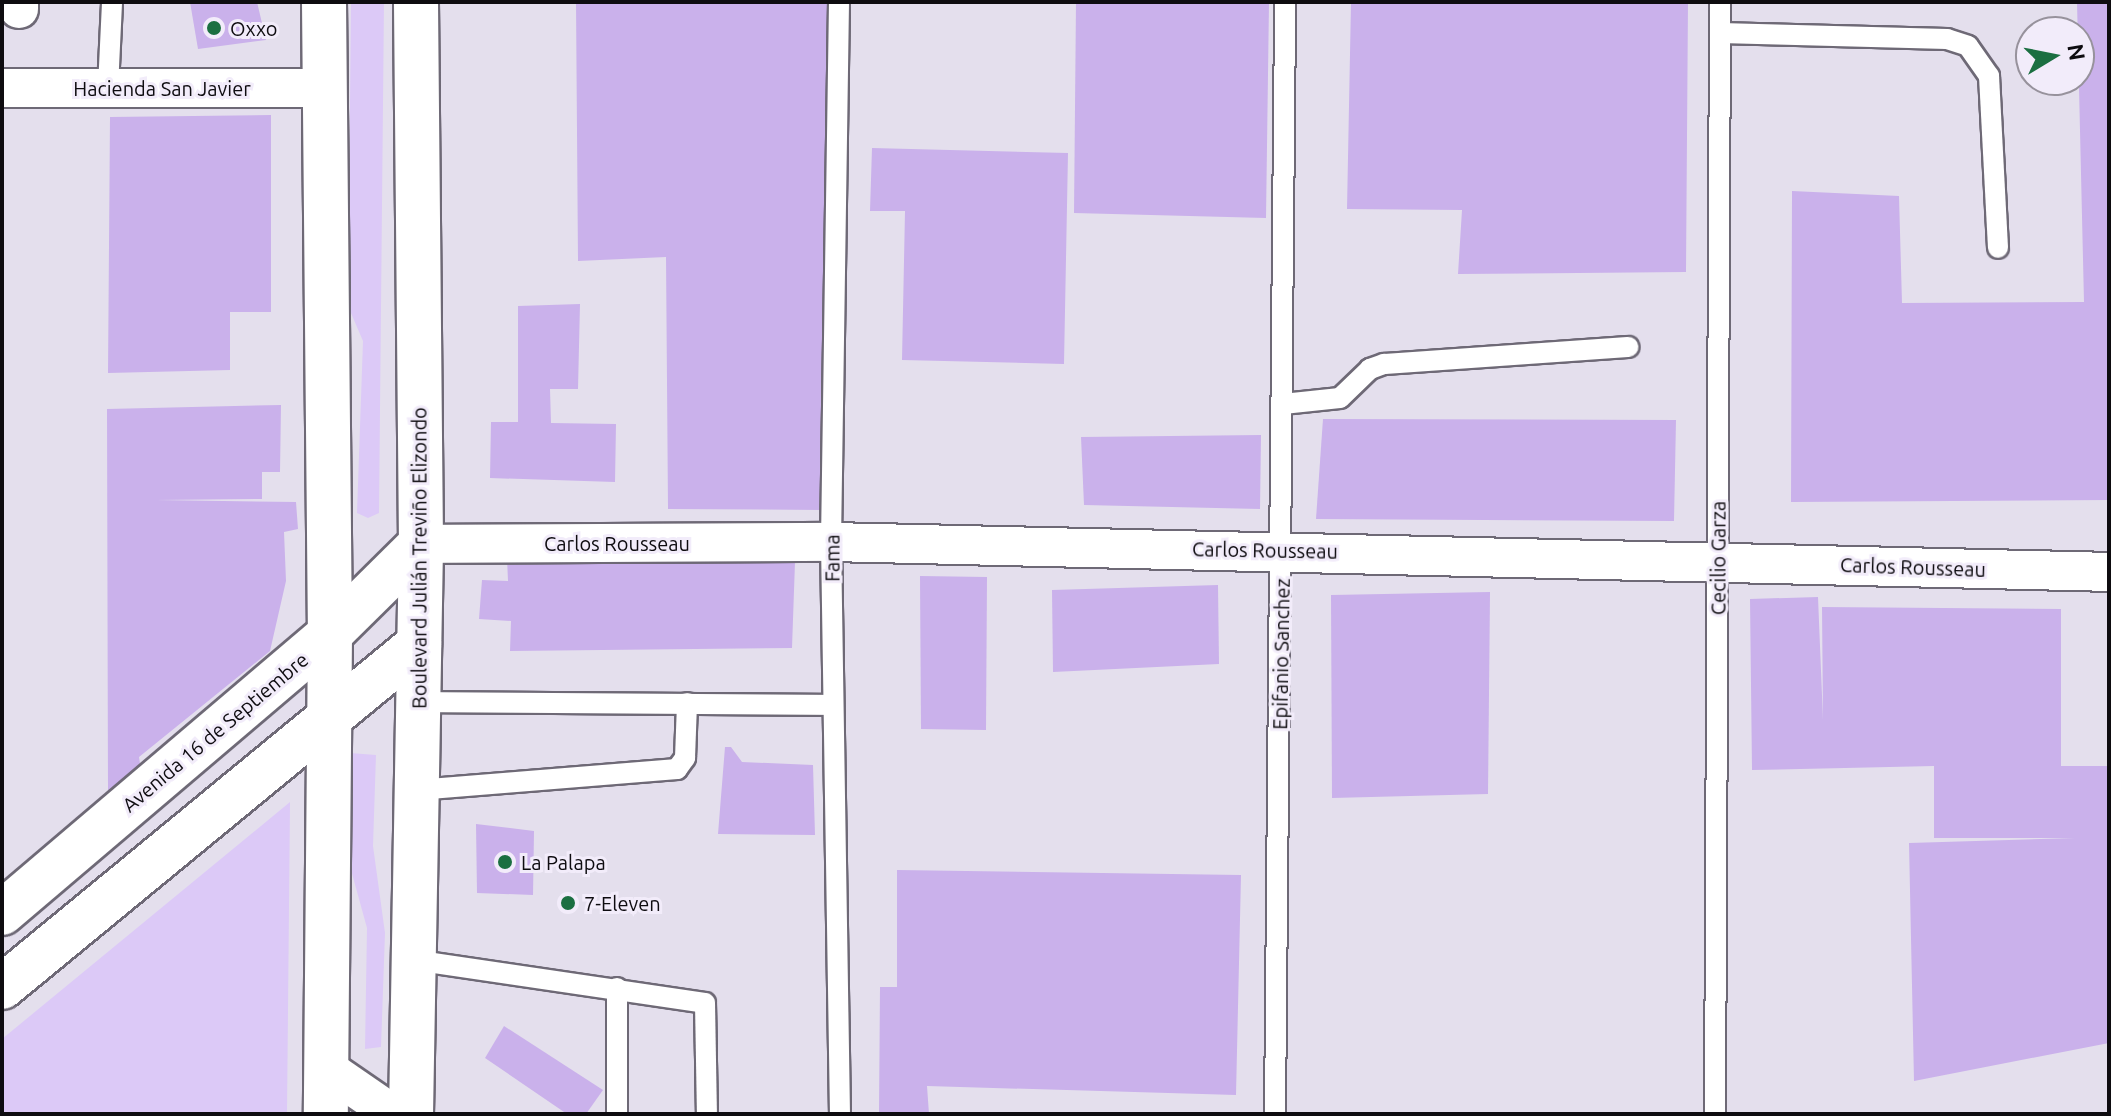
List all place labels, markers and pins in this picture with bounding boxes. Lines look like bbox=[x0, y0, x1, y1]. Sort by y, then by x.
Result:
place label: Oxxo bbox=[230, 16, 278, 40]
marker: Oxxo bbox=[205, 19, 223, 37]
place label: La Palapa bbox=[521, 850, 606, 874]
marker: La Palapa bbox=[496, 853, 514, 871]
place label: 7-Eleven bbox=[584, 891, 661, 915]
marker: 7-Eleven bbox=[559, 894, 577, 912]

